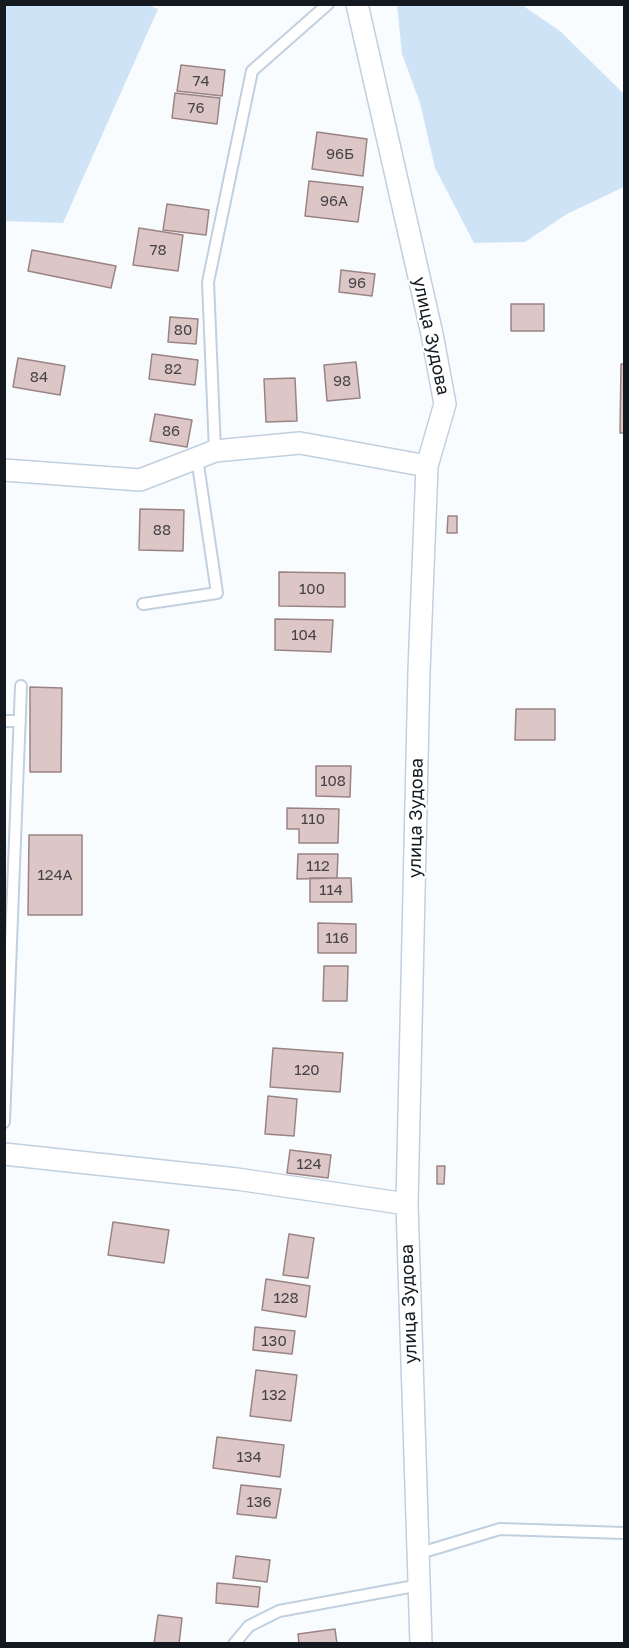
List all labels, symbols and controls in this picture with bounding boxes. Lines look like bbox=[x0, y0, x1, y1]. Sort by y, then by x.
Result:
house number: 74 bbox=[192, 72, 210, 90]
house number: 76 bbox=[187, 99, 205, 117]
house number: 96Б bbox=[326, 145, 354, 163]
house number: 96А bbox=[320, 192, 348, 210]
house number: 78 bbox=[149, 241, 167, 259]
house number: 96 bbox=[348, 274, 366, 292]
street label: улица Зудова bbox=[408, 275, 454, 397]
house number: 80 bbox=[174, 321, 192, 339]
house number: 82 bbox=[164, 360, 182, 378]
house number: 84 bbox=[30, 368, 48, 386]
house number: 98 bbox=[333, 372, 351, 390]
house number: 86 bbox=[162, 422, 180, 440]
house number: 88 bbox=[153, 521, 171, 539]
house number: 100 bbox=[299, 580, 325, 598]
house number: 104 bbox=[291, 626, 317, 644]
street label: улица Зудова bbox=[404, 758, 428, 878]
house number: 108 bbox=[320, 772, 346, 790]
house number: 110 bbox=[301, 810, 325, 828]
house number: 112 bbox=[306, 857, 330, 875]
house number: 124А bbox=[37, 866, 73, 884]
house number: 114 bbox=[319, 881, 343, 899]
house number: 116 bbox=[325, 929, 349, 947]
house number: 120 bbox=[294, 1061, 320, 1079]
house number: 124 bbox=[296, 1155, 322, 1173]
street label: улица Зудова bbox=[396, 1244, 422, 1364]
house number: 128 bbox=[273, 1289, 299, 1307]
house number: 130 bbox=[261, 1332, 287, 1350]
house number: 132 bbox=[262, 1386, 286, 1404]
house number: 134 bbox=[236, 1448, 262, 1466]
house number: 136 bbox=[246, 1493, 272, 1511]

